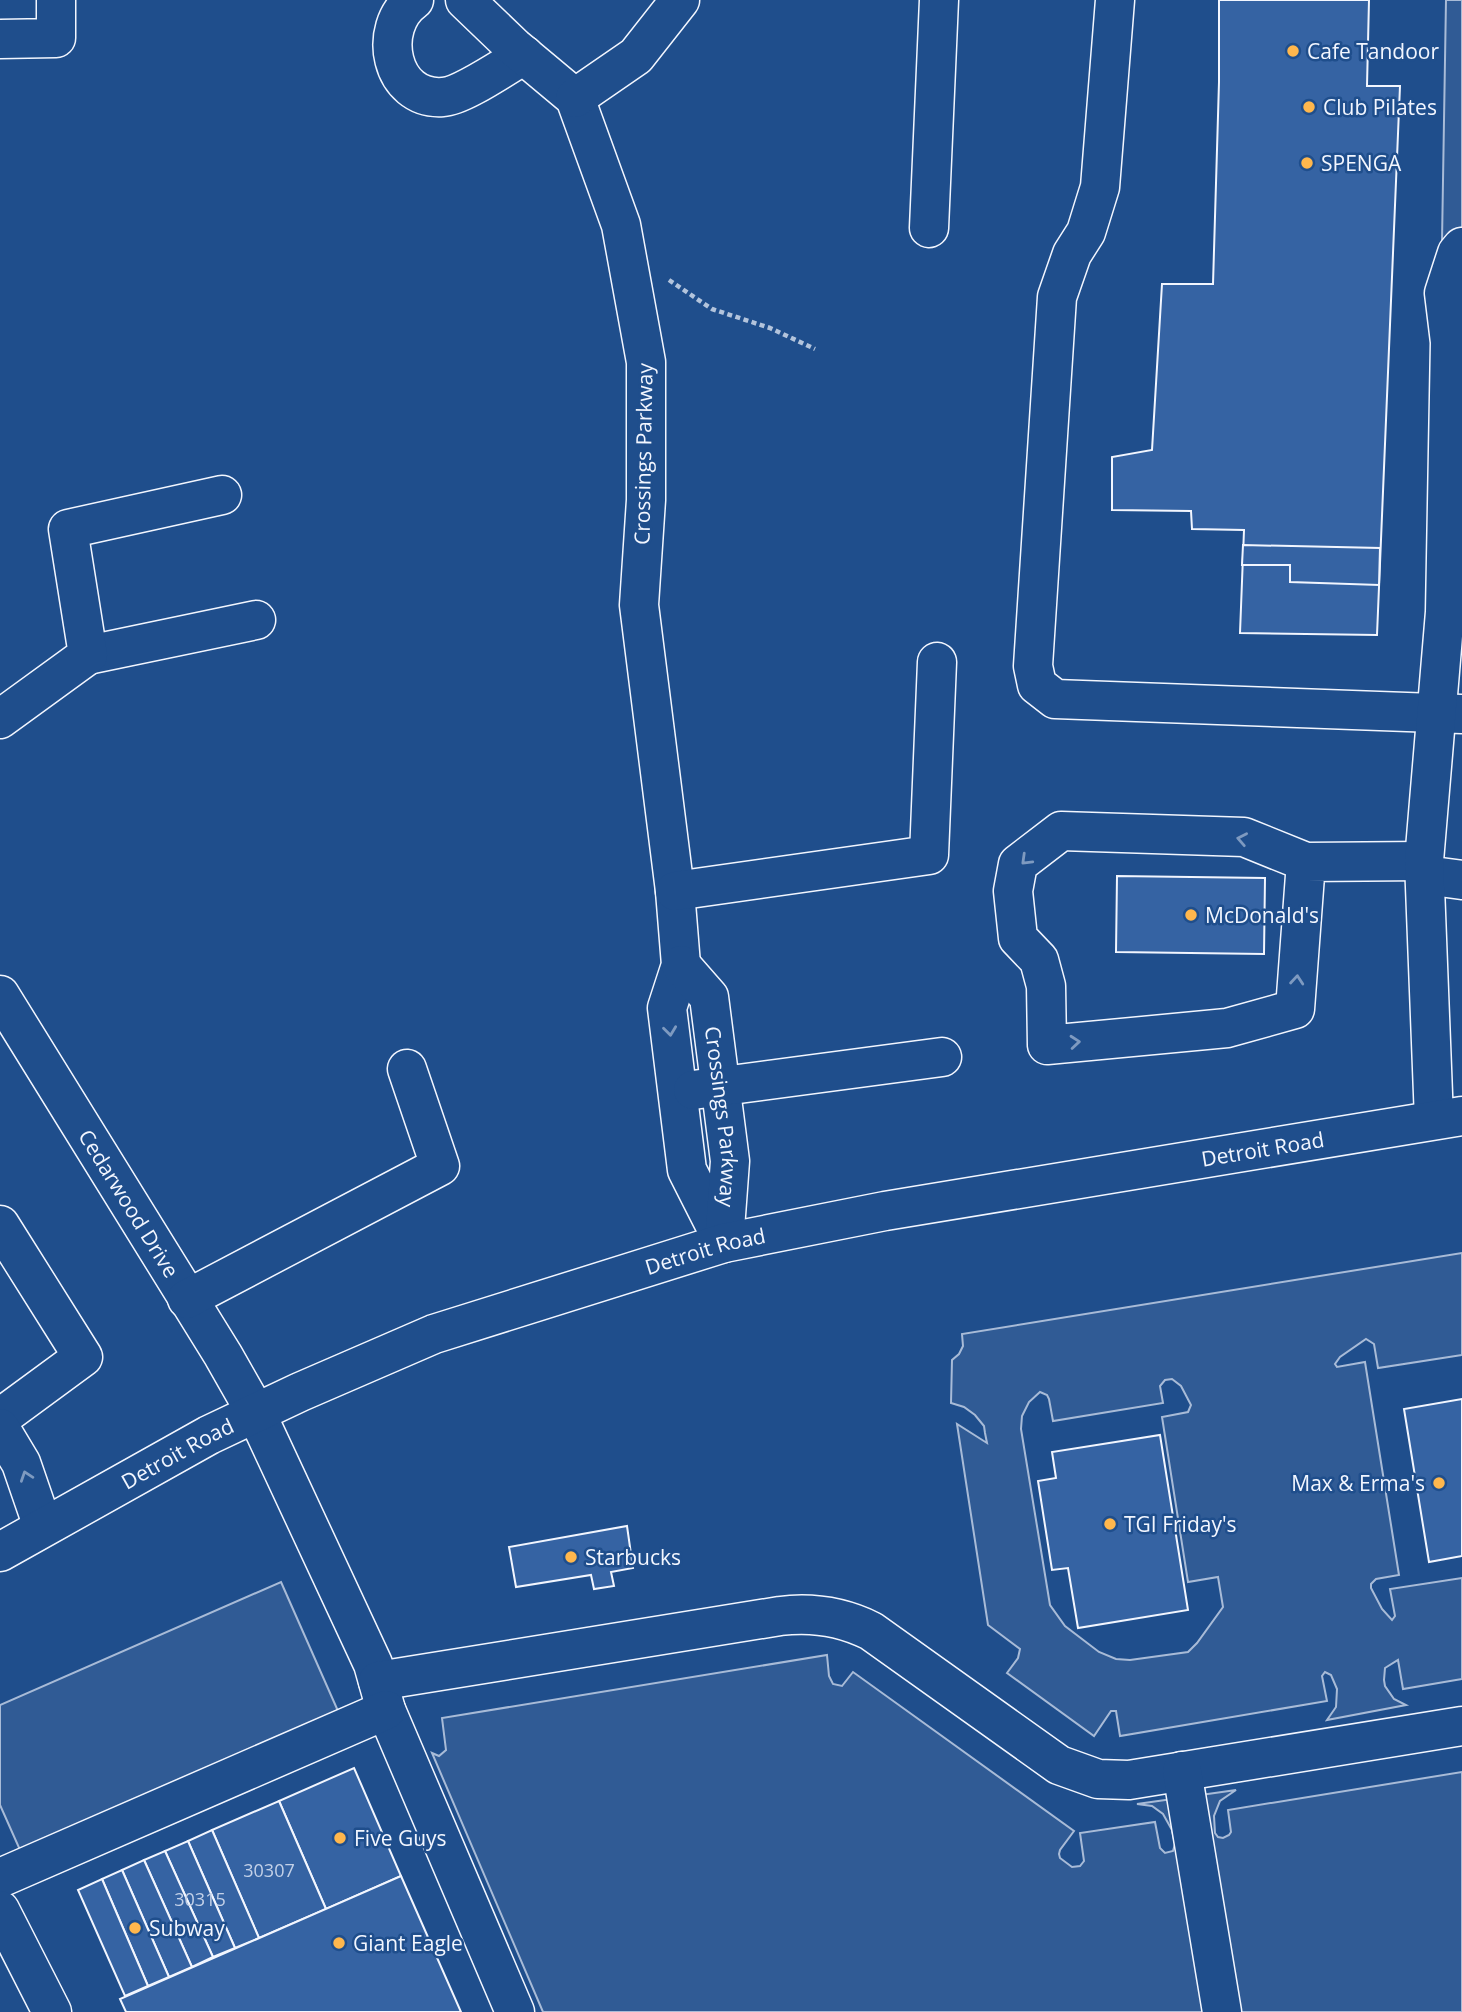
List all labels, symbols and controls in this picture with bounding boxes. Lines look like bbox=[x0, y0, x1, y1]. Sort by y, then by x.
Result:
place label: Cafe Tandoor bbox=[1307, 37, 1439, 65]
marker: Cafe Tandoor bbox=[1285, 43, 1301, 59]
place label: Club Pilates bbox=[1323, 93, 1437, 121]
marker: Club Pilates bbox=[1301, 99, 1317, 115]
place label: SPENGA bbox=[1321, 149, 1402, 177]
marker: SPENGA bbox=[1299, 155, 1315, 171]
street label: Crossings Parkway bbox=[627, 362, 659, 545]
one-way arrow bbox=[1236, 832, 1248, 847]
one-way arrow bbox=[1022, 852, 1035, 864]
place label: McDonald's bbox=[1205, 901, 1319, 929]
marker: McDonald's bbox=[1183, 907, 1199, 923]
one-way arrow bbox=[1289, 974, 1304, 985]
street label: Crossings Parkway bbox=[699, 1024, 744, 1209]
one-way arrow bbox=[662, 1026, 677, 1037]
one-way arrow bbox=[1070, 1035, 1081, 1050]
street label: Cedarwood Drive bbox=[72, 1124, 186, 1283]
street label: Detroit Road bbox=[1199, 1125, 1326, 1173]
street label: Detroit Road bbox=[641, 1221, 768, 1281]
street label: Detroit Road bbox=[116, 1411, 238, 1495]
place label: Max & Erma's bbox=[1291, 1469, 1425, 1497]
one-way arrow bbox=[20, 1470, 34, 1482]
marker: Max & Erma's bbox=[1431, 1475, 1447, 1491]
place label: TGI Friday's bbox=[1124, 1510, 1237, 1538]
marker: TGI Friday's bbox=[1102, 1516, 1118, 1532]
place label: Starbucks bbox=[585, 1543, 681, 1571]
marker: Starbucks bbox=[563, 1549, 579, 1565]
place label: Five Guys bbox=[354, 1824, 447, 1852]
marker: Five Guys bbox=[332, 1830, 348, 1846]
house number: 30307 bbox=[243, 1858, 295, 1882]
house number: 30315 bbox=[174, 1887, 226, 1911]
place label: Subway bbox=[149, 1914, 225, 1942]
marker: Subway bbox=[127, 1920, 143, 1936]
place label: Giant Eagle bbox=[353, 1929, 463, 1957]
marker: Giant Eagle bbox=[331, 1935, 347, 1951]

